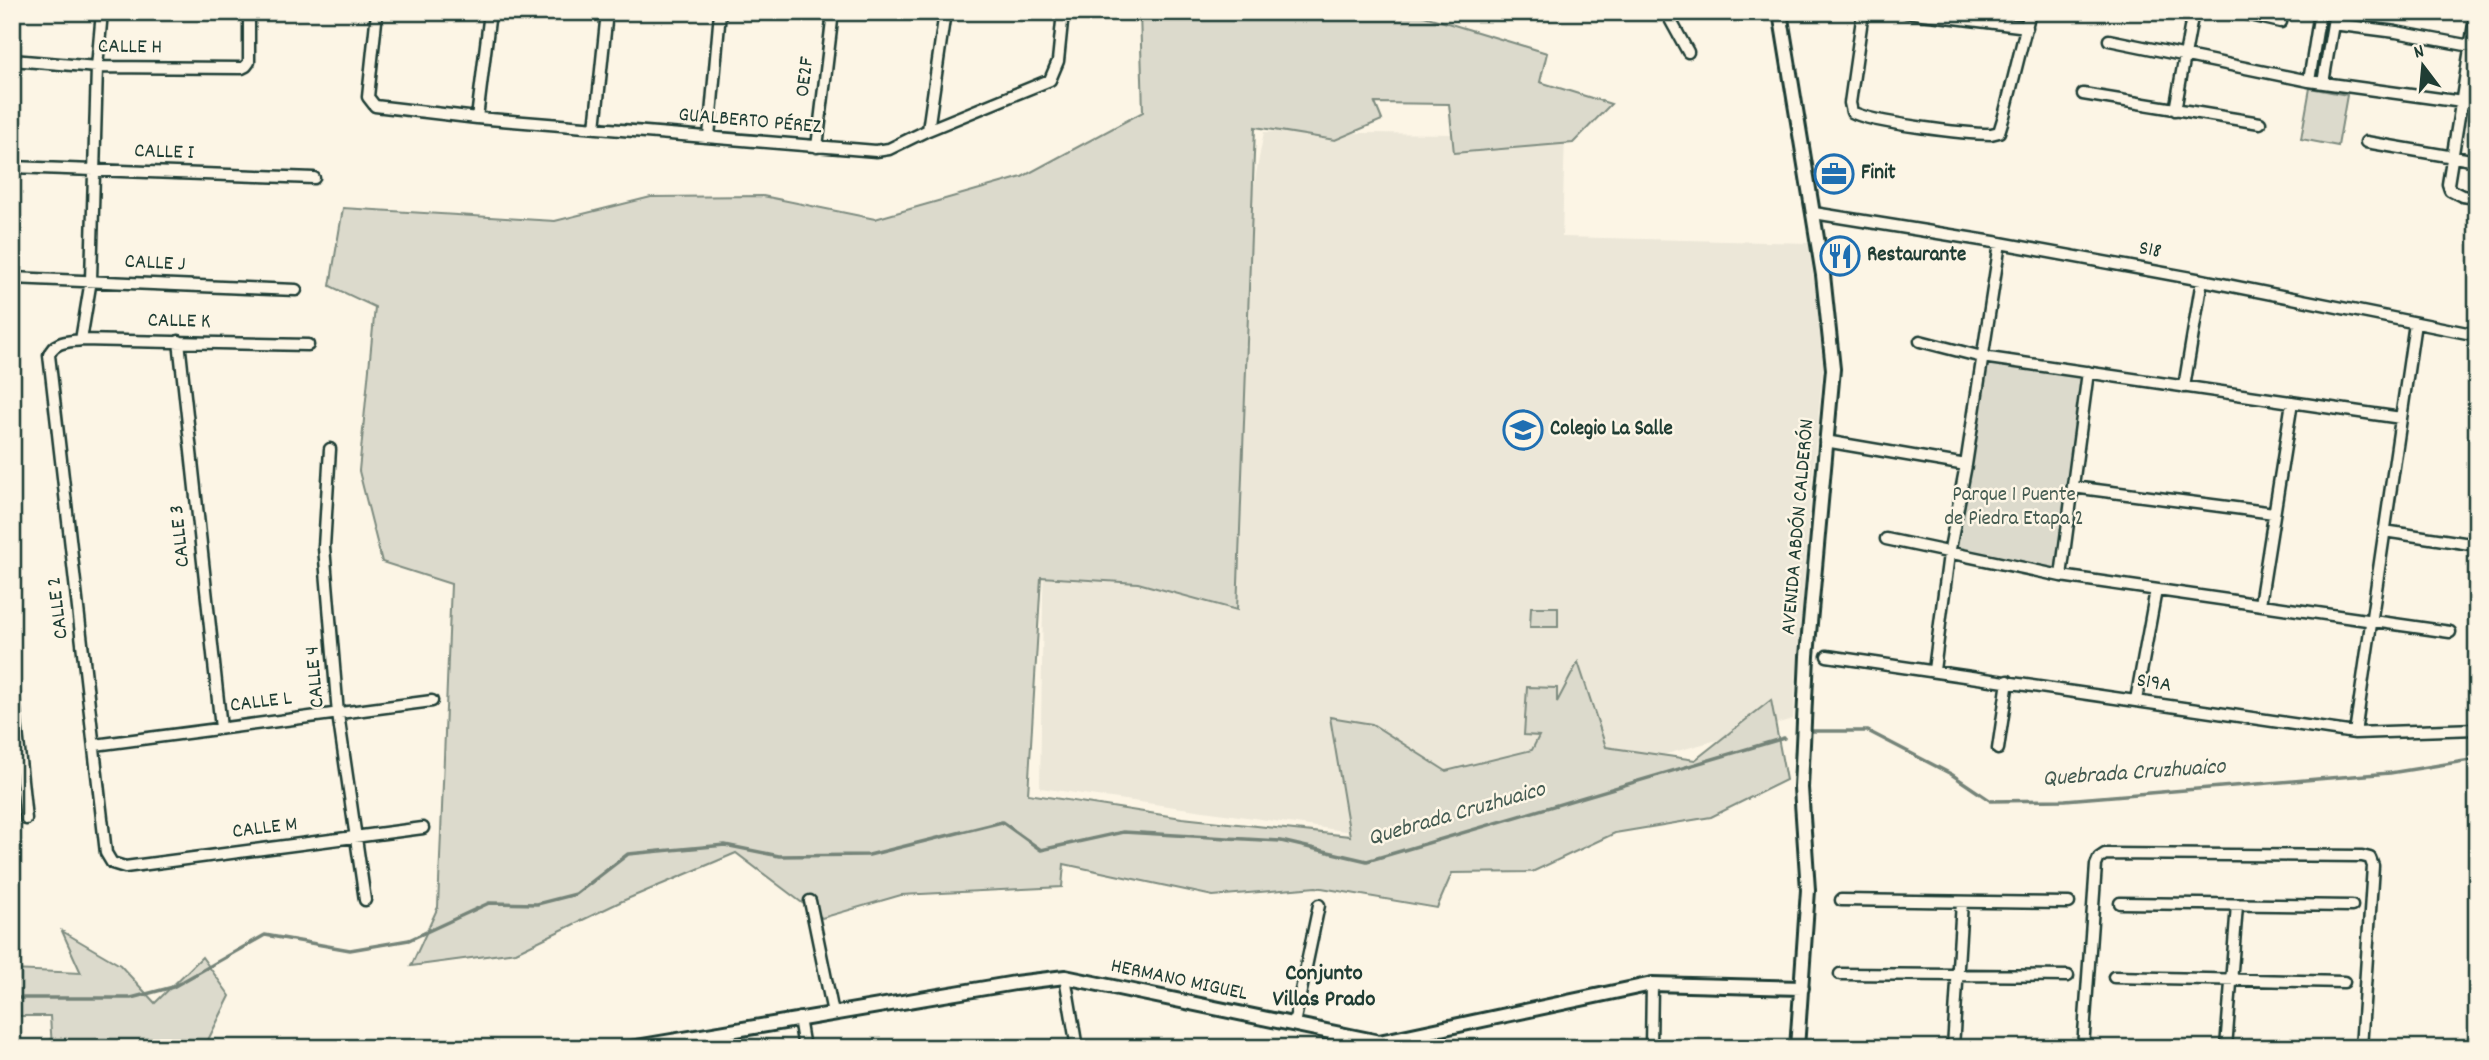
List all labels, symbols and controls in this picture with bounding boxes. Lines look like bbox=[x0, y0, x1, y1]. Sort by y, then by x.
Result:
street label: CALLE H bbox=[98, 32, 162, 64]
north arrow bbox=[2388, 32, 2458, 102]
text: N bbox=[2411, 39, 2428, 67]
street label: OE2F bbox=[789, 55, 823, 99]
street label: GUALBERTO PÉREZ bbox=[677, 101, 824, 143]
street label: CALLE I bbox=[134, 137, 195, 169]
office icon: Finit bbox=[1813, 153, 1855, 195]
place label: Finit bbox=[1861, 159, 1896, 189]
street label: S18 bbox=[2136, 234, 2164, 268]
restaurant icon: Restaurante bbox=[1819, 235, 1861, 277]
place label: Restaurante bbox=[1867, 241, 1966, 271]
street label: CALLE J bbox=[124, 247, 186, 281]
street label: CALLE K bbox=[147, 306, 211, 338]
school or university icon: Colegio La Salle bbox=[1502, 409, 1544, 451]
place label: Colegio La Salle bbox=[1550, 415, 1673, 445]
street label: AVENIDA ABDÓN CALDERÓN bbox=[1775, 418, 1823, 636]
park label: Parque 1 Puente de Piedra Etapa 2 bbox=[1944, 481, 2084, 535]
street label: CALLE 3 bbox=[163, 503, 199, 569]
street label: CALLE 2 bbox=[40, 575, 78, 641]
street label: CALLE 4 bbox=[298, 645, 334, 709]
street label: S19A bbox=[2134, 666, 2174, 702]
street label: CALLE L bbox=[228, 684, 294, 722]
water label: Quebrada Cruzhuaico bbox=[2042, 751, 2228, 797]
water label: Quebrada Cruzhuaico bbox=[1364, 773, 1551, 856]
street label: CALLE M bbox=[231, 810, 299, 848]
street label: HERMANO MIGUEL bbox=[1108, 952, 1251, 1010]
district label: Conjunto Villas Prado bbox=[1273, 958, 1375, 1017]

